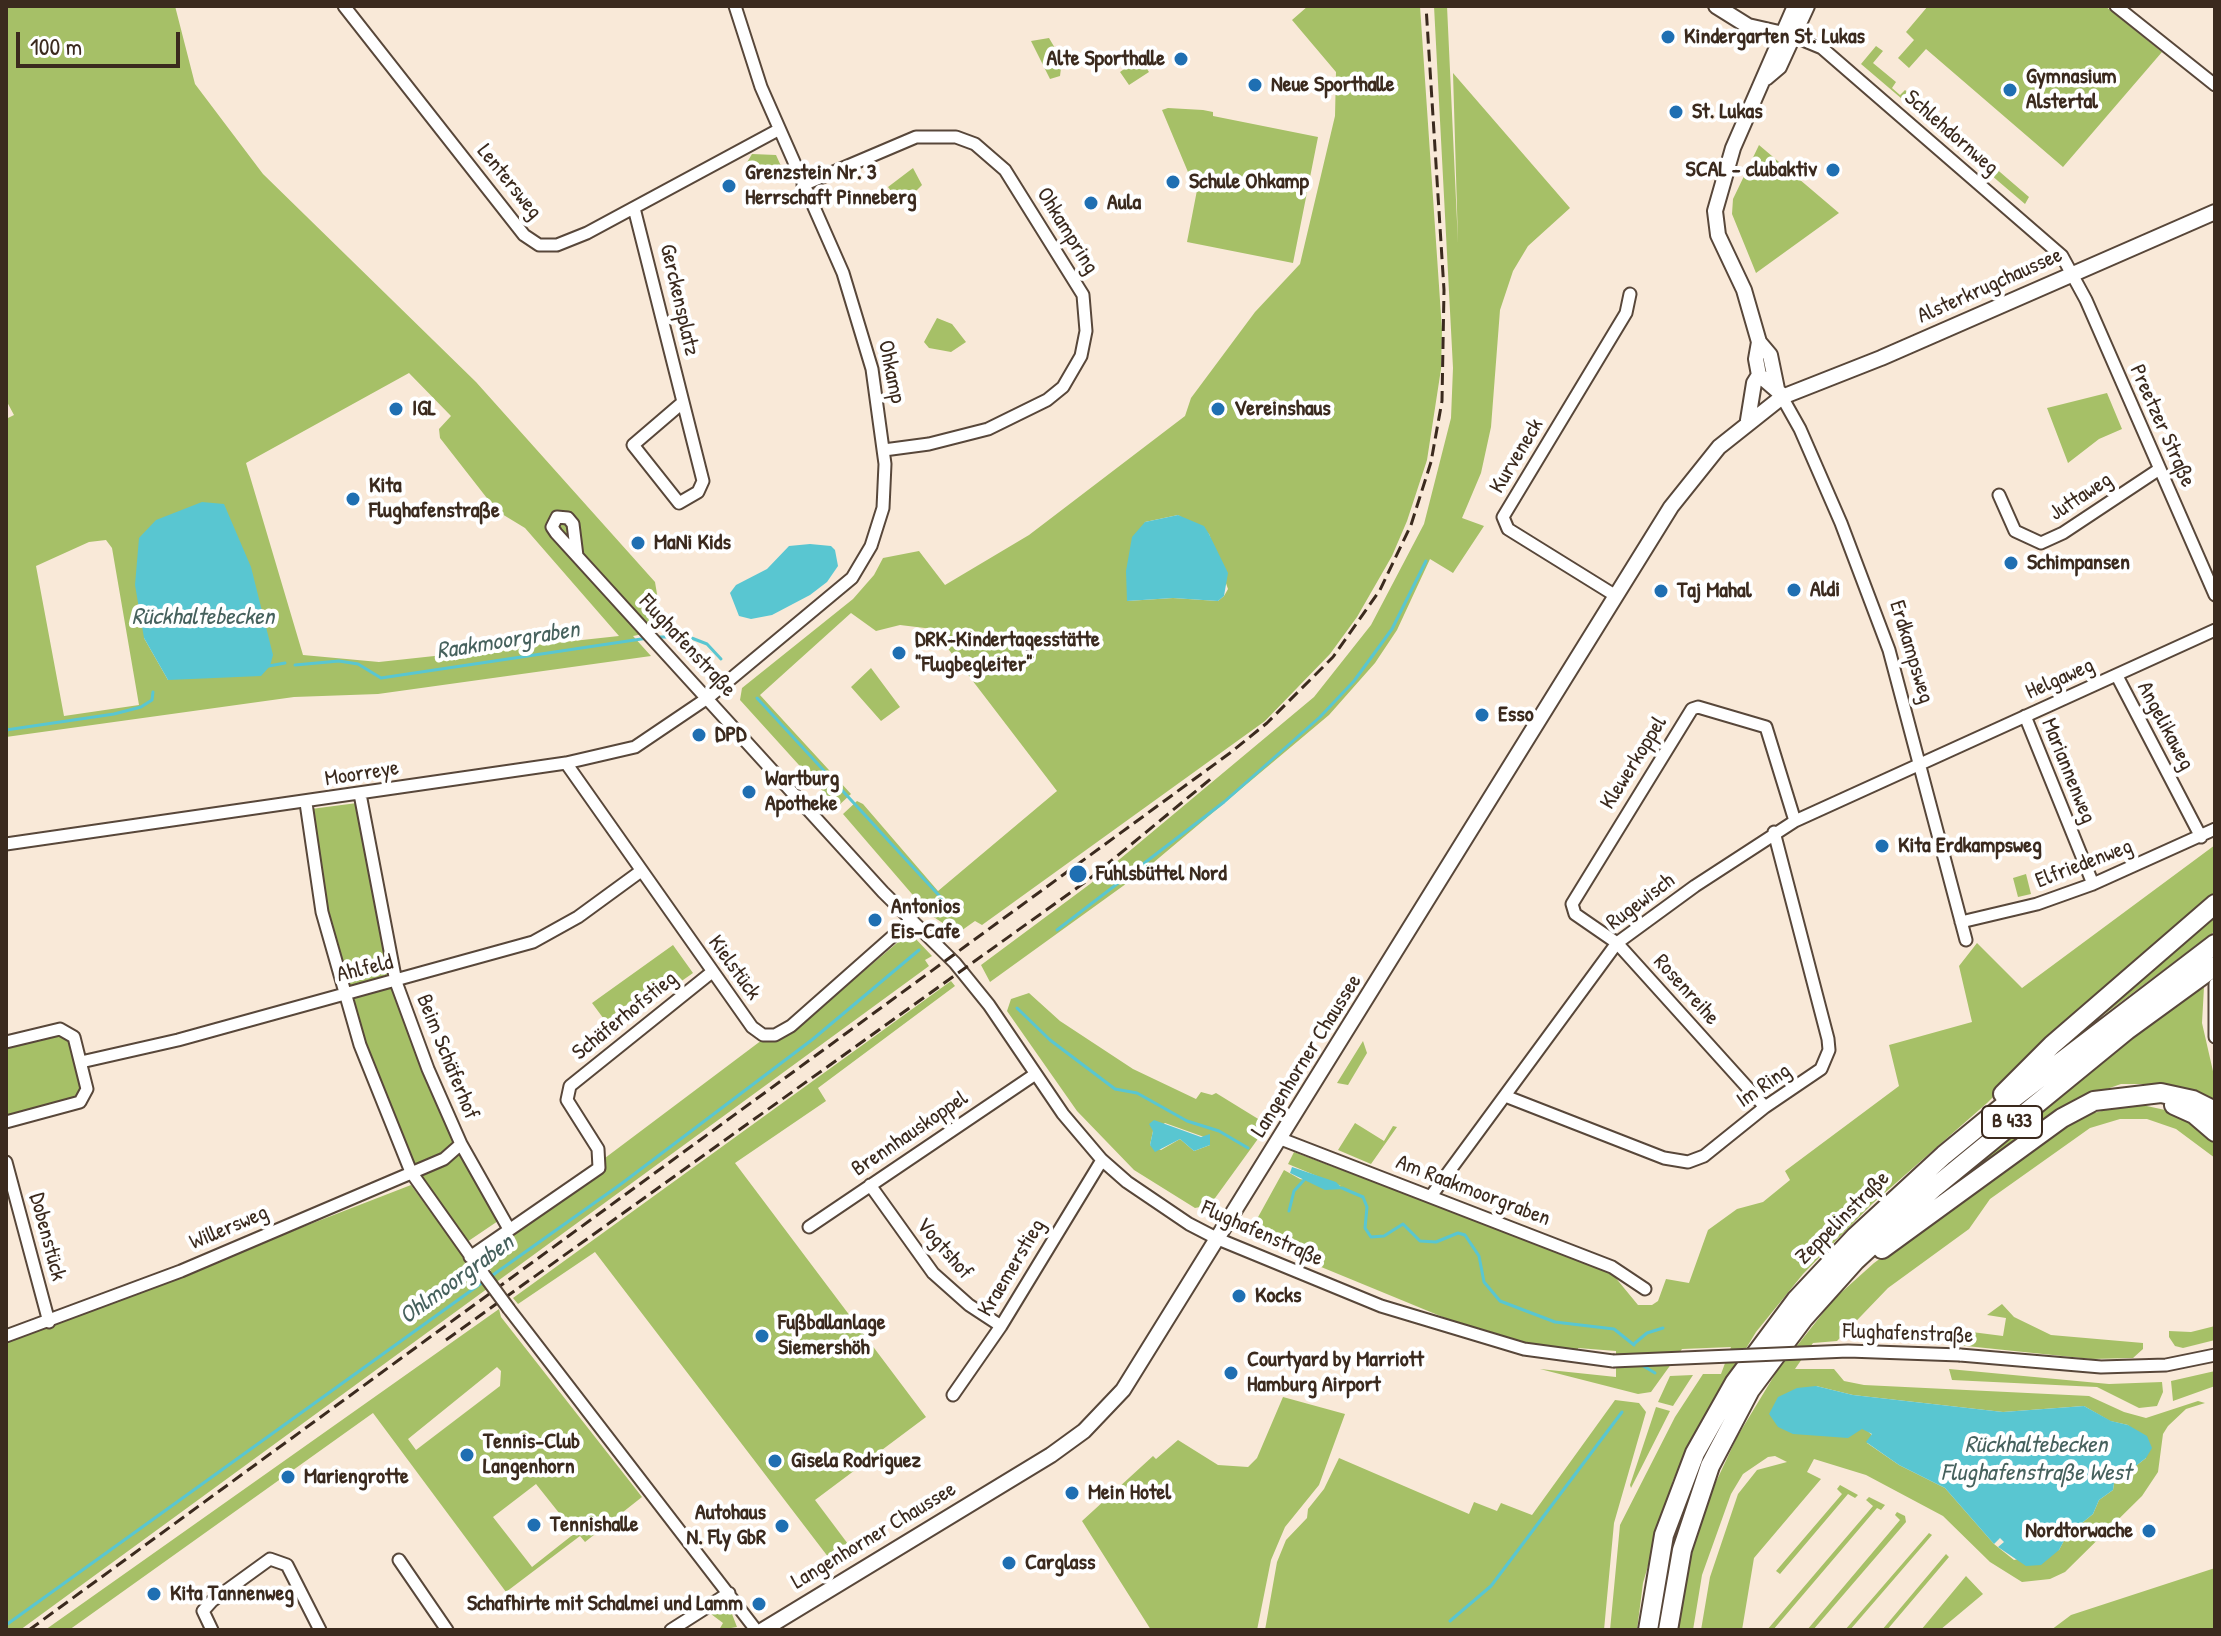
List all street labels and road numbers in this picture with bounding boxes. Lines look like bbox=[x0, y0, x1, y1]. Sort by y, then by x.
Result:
street label: Schlehdornweg bbox=[1898, 85, 2004, 181]
street label: Lentersweg bbox=[471, 139, 547, 225]
street label: Ohkampring bbox=[1030, 183, 1104, 279]
street label: Gerckensplatz bbox=[653, 242, 705, 358]
street label: Alsterkrugchaussee bbox=[1914, 242, 2066, 330]
street label: Ohkamp bbox=[871, 338, 911, 406]
street label: Preetzer Straße bbox=[2123, 361, 2201, 491]
street label: Kurveneck bbox=[1484, 414, 1550, 498]
street label: Juttaweg bbox=[2045, 467, 2117, 527]
street label: Flughafenstraße bbox=[633, 589, 741, 703]
street label: Erdkampsweg bbox=[1883, 597, 1939, 707]
street label: Helgaweg bbox=[2022, 652, 2098, 706]
street label: Angelikaweg bbox=[2131, 677, 2199, 775]
street label: Klewerkoppel bbox=[1595, 711, 1673, 815]
street label: Mariannenweg bbox=[2035, 715, 2101, 827]
street label: Moorreye bbox=[323, 755, 401, 793]
street label: Elfriedenweg bbox=[2032, 833, 2136, 895]
street label: Rugewisch bbox=[1602, 868, 1680, 936]
street label: Kielstück bbox=[702, 930, 766, 1006]
street label: Ahlfeld bbox=[334, 949, 396, 989]
street label: Rosenreihe bbox=[1647, 949, 1725, 1031]
street label: Schäferhofstieg bbox=[567, 966, 683, 1066]
street label: Langenhorner Chaussee bbox=[1246, 970, 1368, 1142]
street label: Beim Schäferhof bbox=[410, 991, 484, 1123]
street label: Im Ring bbox=[1732, 1058, 1796, 1114]
street label: Brennhauskoppel bbox=[847, 1085, 973, 1183]
road number: B 433 bbox=[1982, 1106, 2042, 1138]
street label: Am Raakmoorgraben bbox=[1392, 1149, 1554, 1233]
street label: Zeppelinstraße bbox=[1791, 1166, 1895, 1270]
street label: Dobenstück bbox=[23, 1190, 71, 1284]
street label: Flughafenstraße bbox=[1197, 1195, 1327, 1273]
street label: Willersweg bbox=[186, 1200, 272, 1256]
street label: Vogtshof bbox=[910, 1213, 978, 1285]
street label: Kraemerstieg bbox=[973, 1214, 1051, 1322]
street label: Flughafenstraße bbox=[1842, 1319, 1974, 1349]
street label: Langenhorner Chaussee bbox=[787, 1476, 961, 1596]

